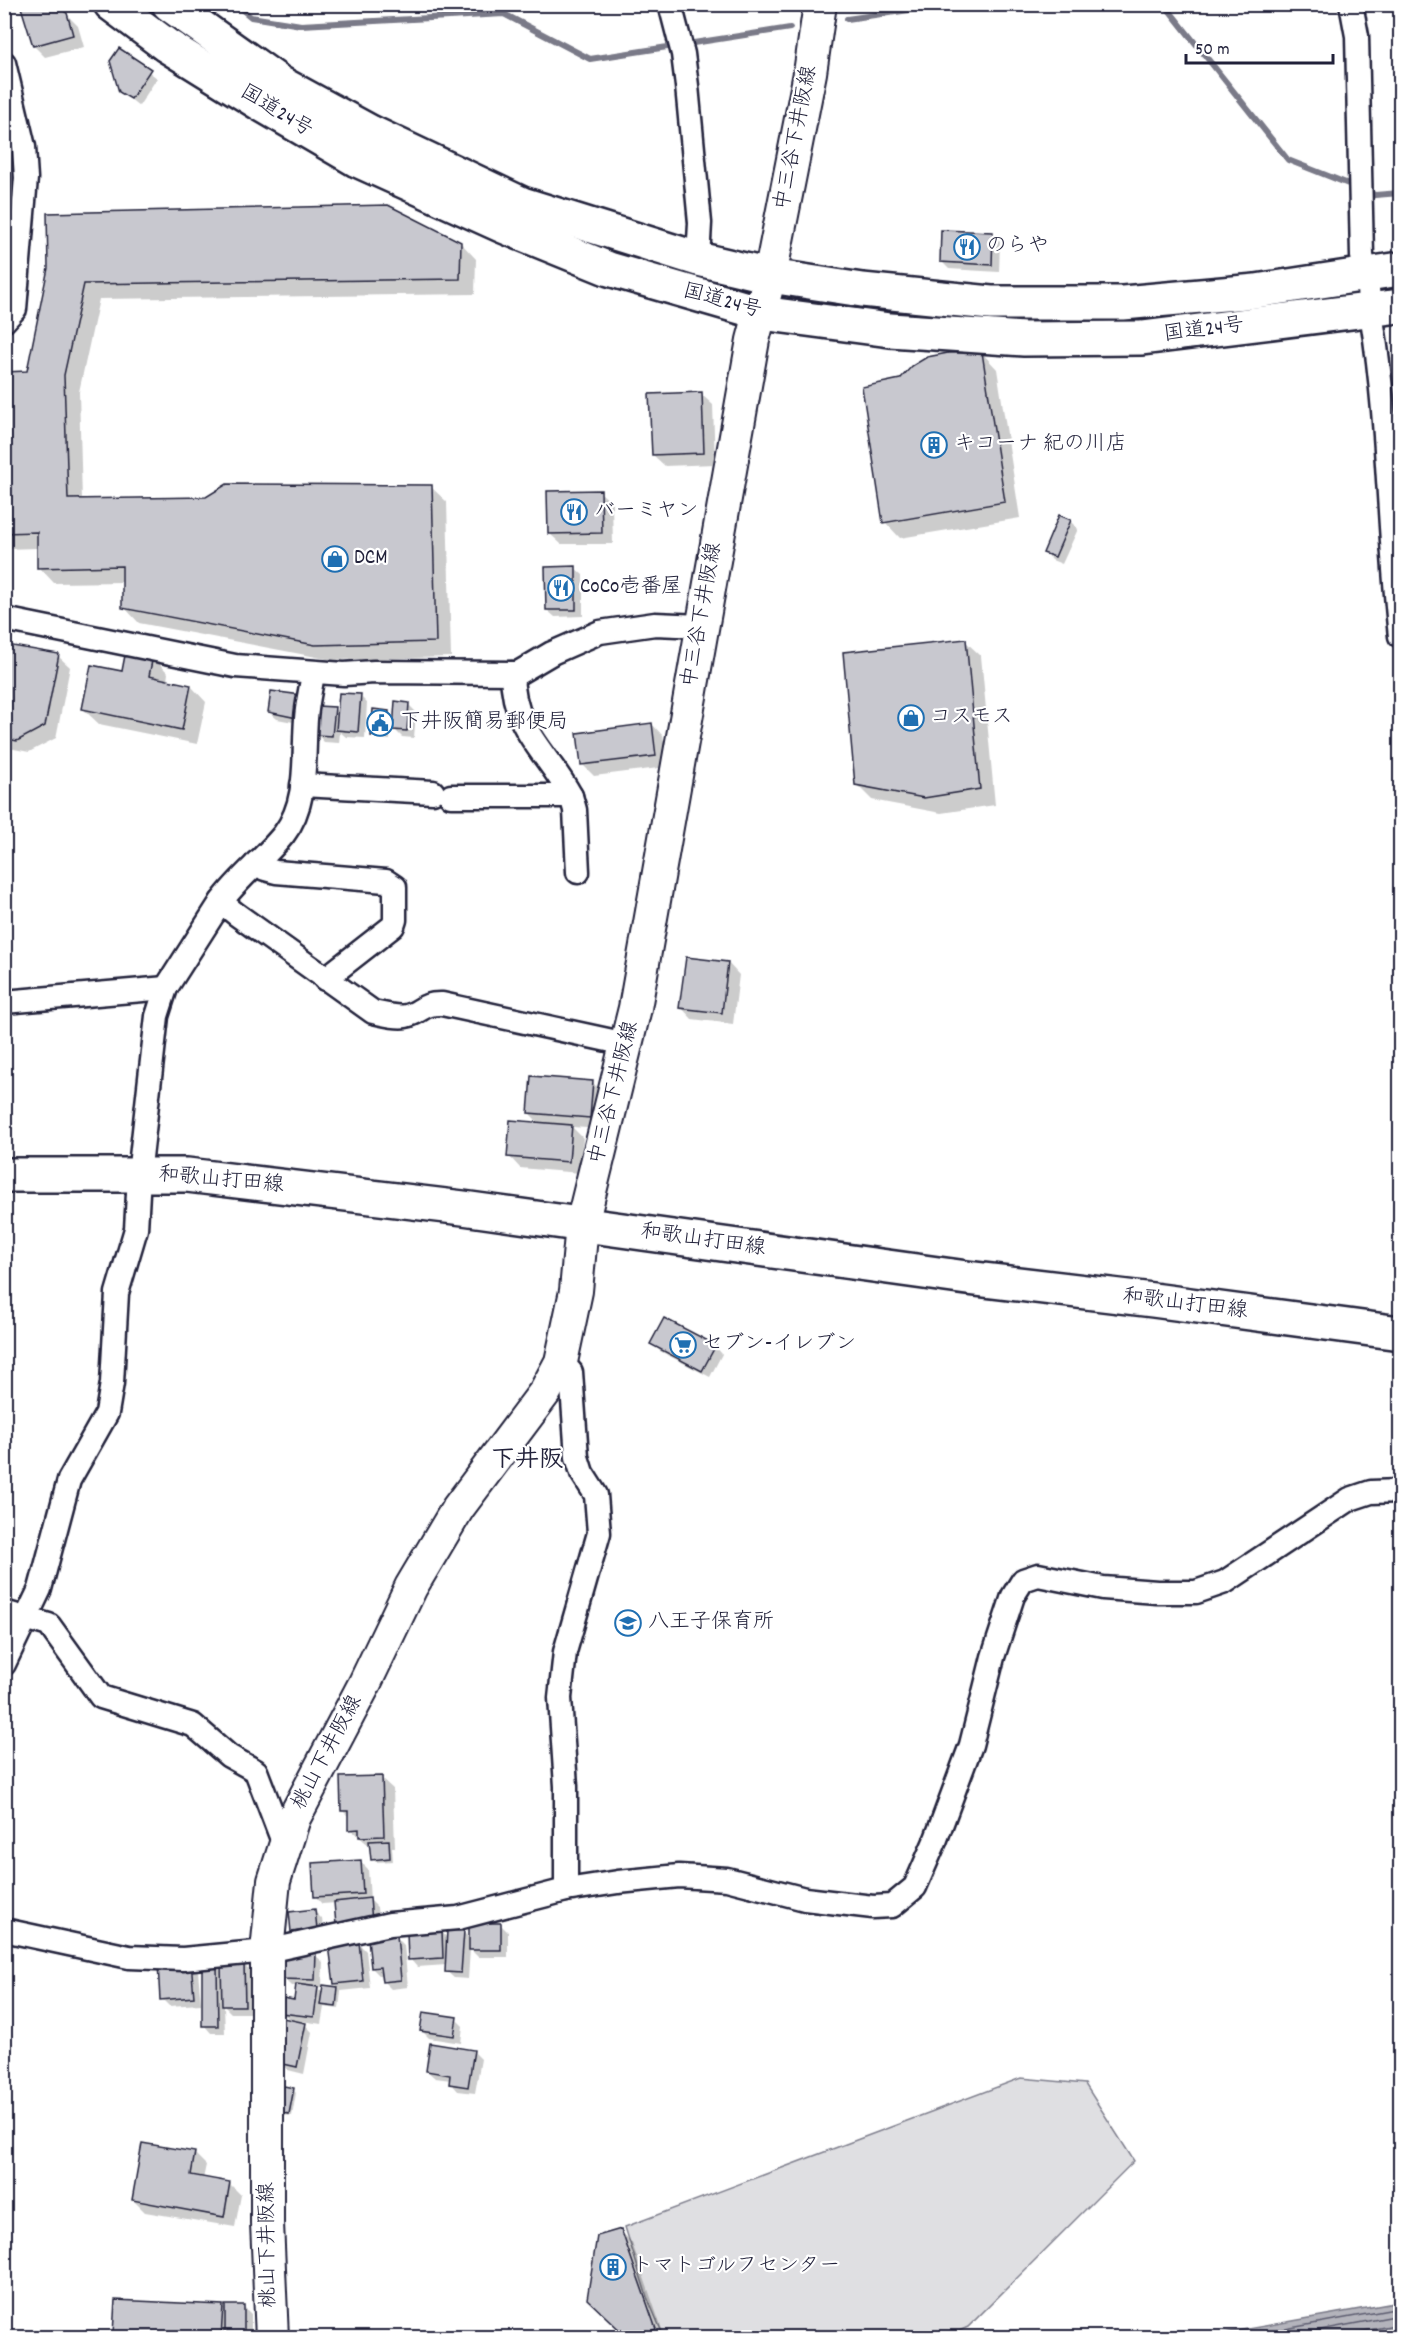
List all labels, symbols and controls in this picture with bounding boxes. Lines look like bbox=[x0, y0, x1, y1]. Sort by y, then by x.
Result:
scale bar bbox=[1186, 27, 1333, 65]
text: 50 m bbox=[1195, 38, 1230, 63]
street label: 中三谷下井阪線 bbox=[768, 63, 826, 213]
street label: 国道24号 bbox=[234, 78, 318, 146]
restaurant icon: のらや bbox=[952, 232, 982, 262]
place label: のらや bbox=[986, 232, 1049, 262]
street label: 国道24号 bbox=[679, 277, 765, 327]
street label: 国道24号 bbox=[1162, 311, 1246, 351]
building icon: キコーナ 紀の川店 bbox=[919, 430, 949, 460]
place label: キコーナ 紀の川店 bbox=[954, 430, 1127, 460]
restaurant icon: バーミヤン bbox=[559, 497, 589, 527]
place label: バーミヤン bbox=[594, 497, 699, 527]
street label: 中三谷下井阪線 bbox=[675, 540, 731, 690]
shop icon: DCM bbox=[320, 544, 350, 574]
place label: DCM bbox=[354, 544, 388, 574]
restaurant icon: CoCo壱番屋 bbox=[546, 573, 576, 603]
place label: CoCo壱番屋 bbox=[580, 573, 682, 603]
shop icon: コスモス bbox=[896, 703, 926, 733]
place label: コスモス bbox=[930, 703, 1013, 733]
public building icon: 下井阪簡易郵便局 bbox=[365, 708, 395, 738]
place label: 下井阪簡易郵便局 bbox=[400, 708, 568, 738]
street label: 中三谷下井阪線 bbox=[583, 1018, 647, 1168]
street label: 和歌山打田線 bbox=[157, 1161, 285, 1201]
street label: 和歌山打田線 bbox=[639, 1217, 767, 1265]
street label: 和歌山打田線 bbox=[1121, 1282, 1249, 1328]
supermarket icon: セブン-イレブン bbox=[668, 1330, 698, 1360]
place label: セブン-イレブン bbox=[702, 1330, 856, 1360]
district label: 下井阪 bbox=[491, 1444, 563, 1478]
school or university icon: 八王子保育所 bbox=[613, 1608, 643, 1638]
place label: 八王子保育所 bbox=[648, 1608, 774, 1638]
street label: 桃山下井阪線 bbox=[285, 1690, 371, 1816]
street label: 桃山下井阪線 bbox=[253, 2182, 285, 2308]
building icon: トマトゴルフセンター bbox=[598, 2252, 628, 2282]
place label: トマトゴルフセンター bbox=[632, 2252, 840, 2282]

